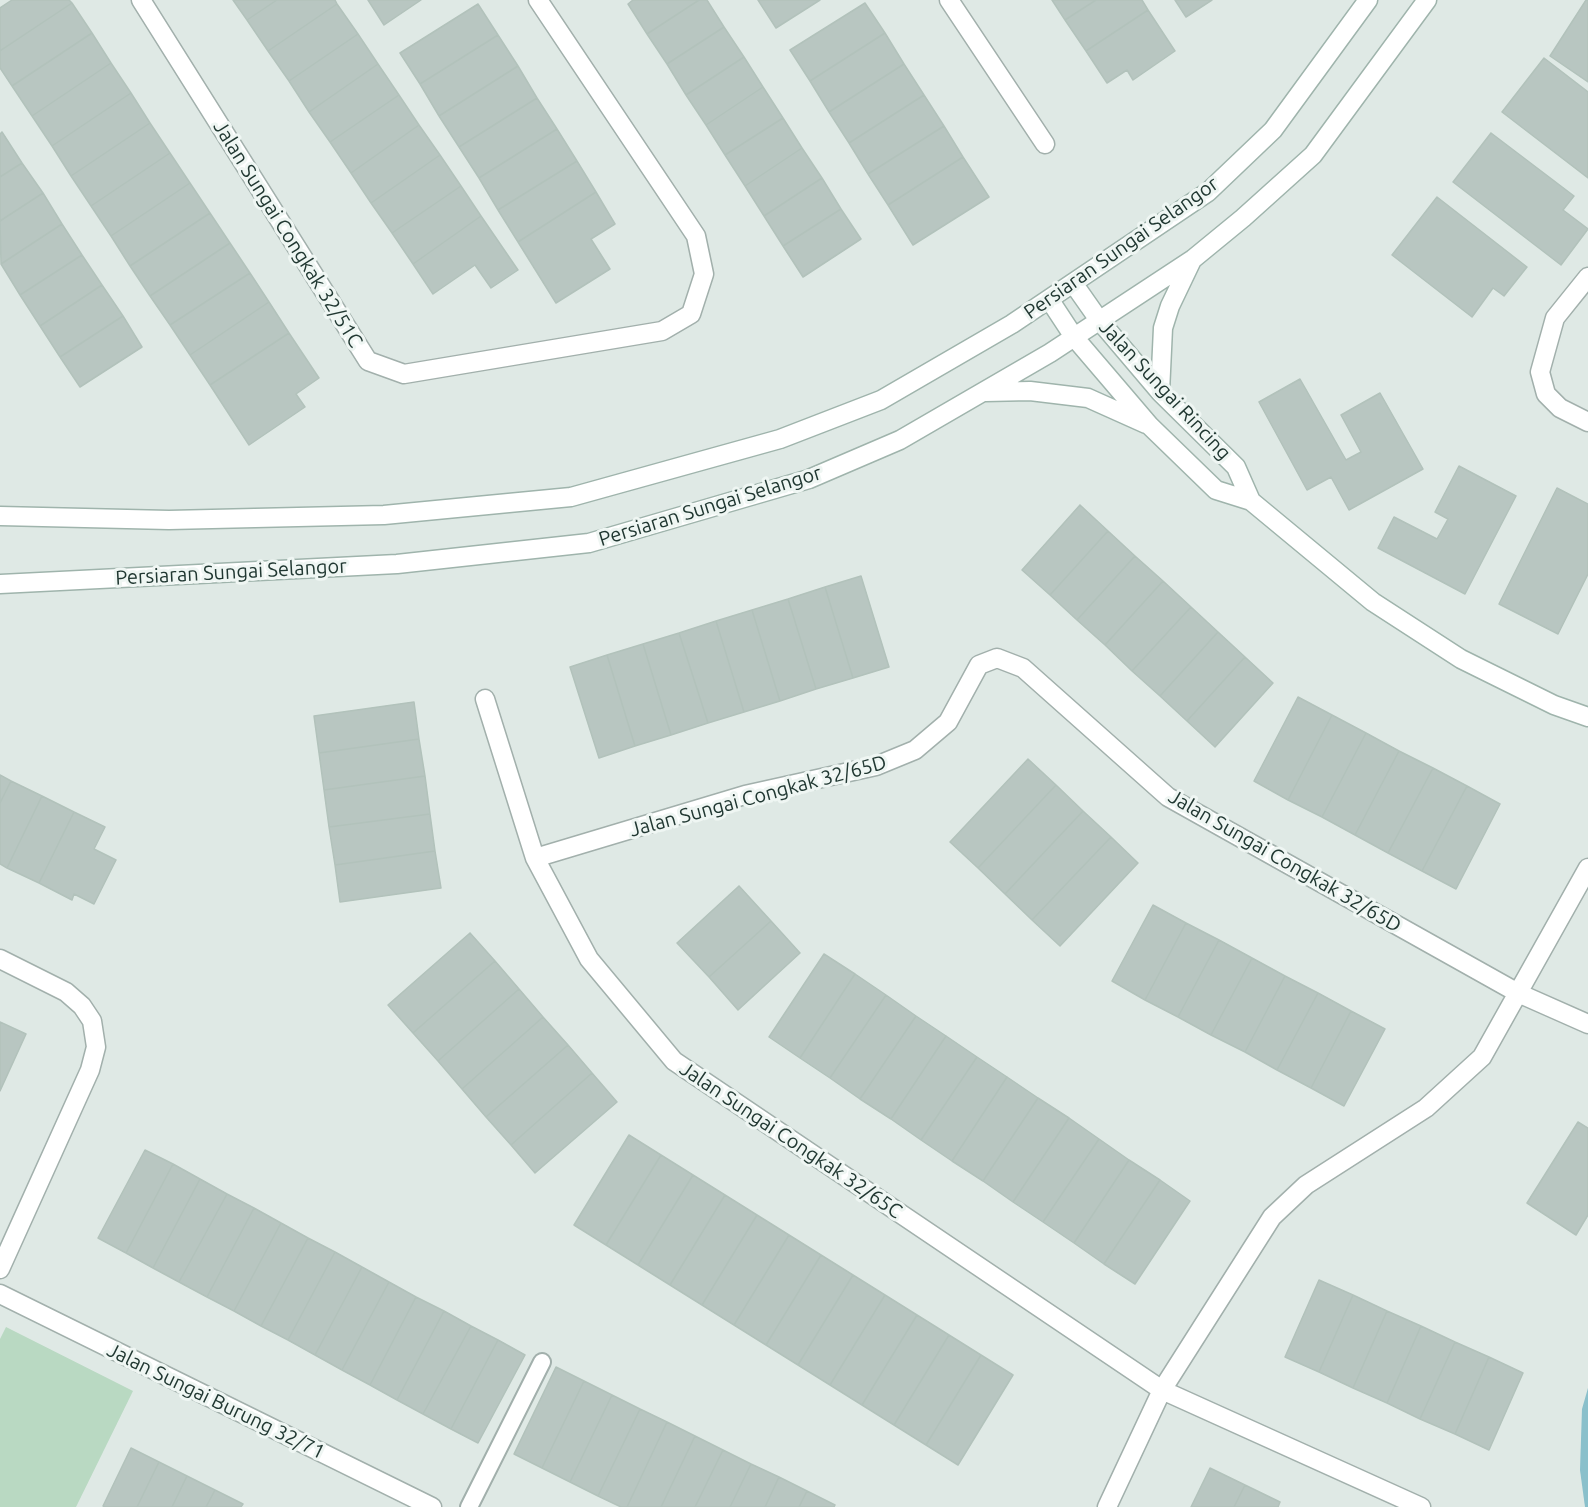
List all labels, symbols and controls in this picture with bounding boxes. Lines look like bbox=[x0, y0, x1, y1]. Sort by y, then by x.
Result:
street label: Jalan Sungai Congkak 32/51C bbox=[208, 116, 368, 352]
street label: Persiaran Sungai Selangor bbox=[1019, 172, 1223, 324]
street label: Jalan Sungai Rincing bbox=[1094, 315, 1236, 465]
street label: Persiaran Sungai Selangor bbox=[596, 461, 824, 551]
street label: Persiaran Sungai Selangor bbox=[115, 554, 347, 590]
street label: Jalan Sungai Congkak 32/65D bbox=[627, 750, 889, 842]
street label: Jalan Sungai Congkak 32/65D bbox=[1164, 784, 1406, 938]
street label: Jalan Sungai Congkak 32/65C bbox=[675, 1057, 907, 1223]
street label: Jalan Sungai Burung 32/71 bbox=[103, 1338, 329, 1464]

